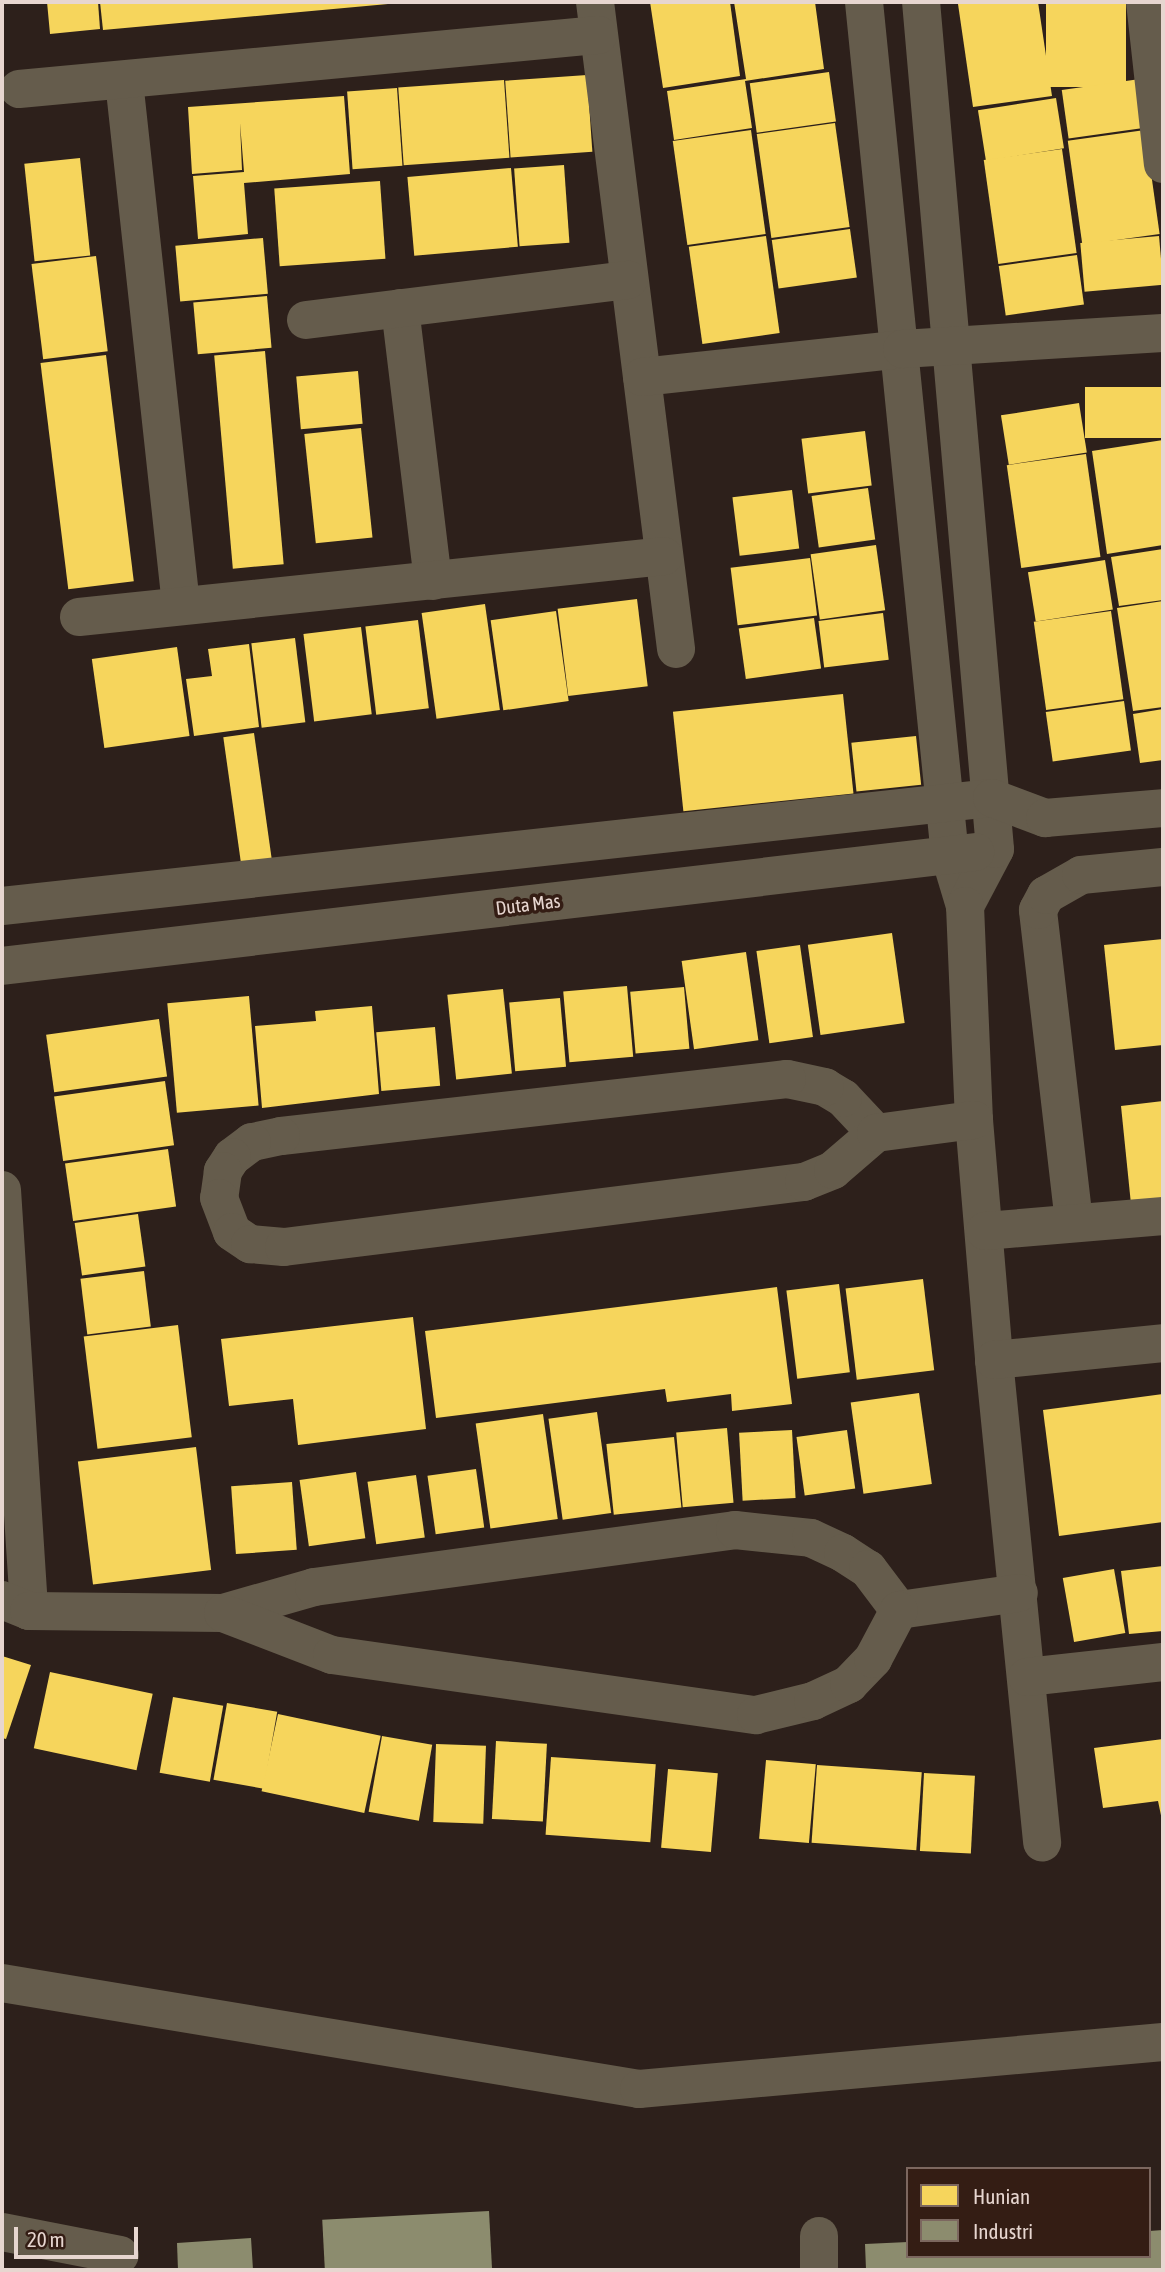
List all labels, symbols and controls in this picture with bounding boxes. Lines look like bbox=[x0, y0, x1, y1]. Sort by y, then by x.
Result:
street label: Duta Mas bbox=[494, 890, 562, 920]
legend bbox=[906, 2167, 1151, 2258]
text: Hunian bbox=[973, 2184, 1030, 2208]
scale bar bbox=[18, 2212, 142, 2256]
text: Industri bbox=[973, 2219, 1033, 2243]
text: 20 m bbox=[27, 2227, 65, 2251]

